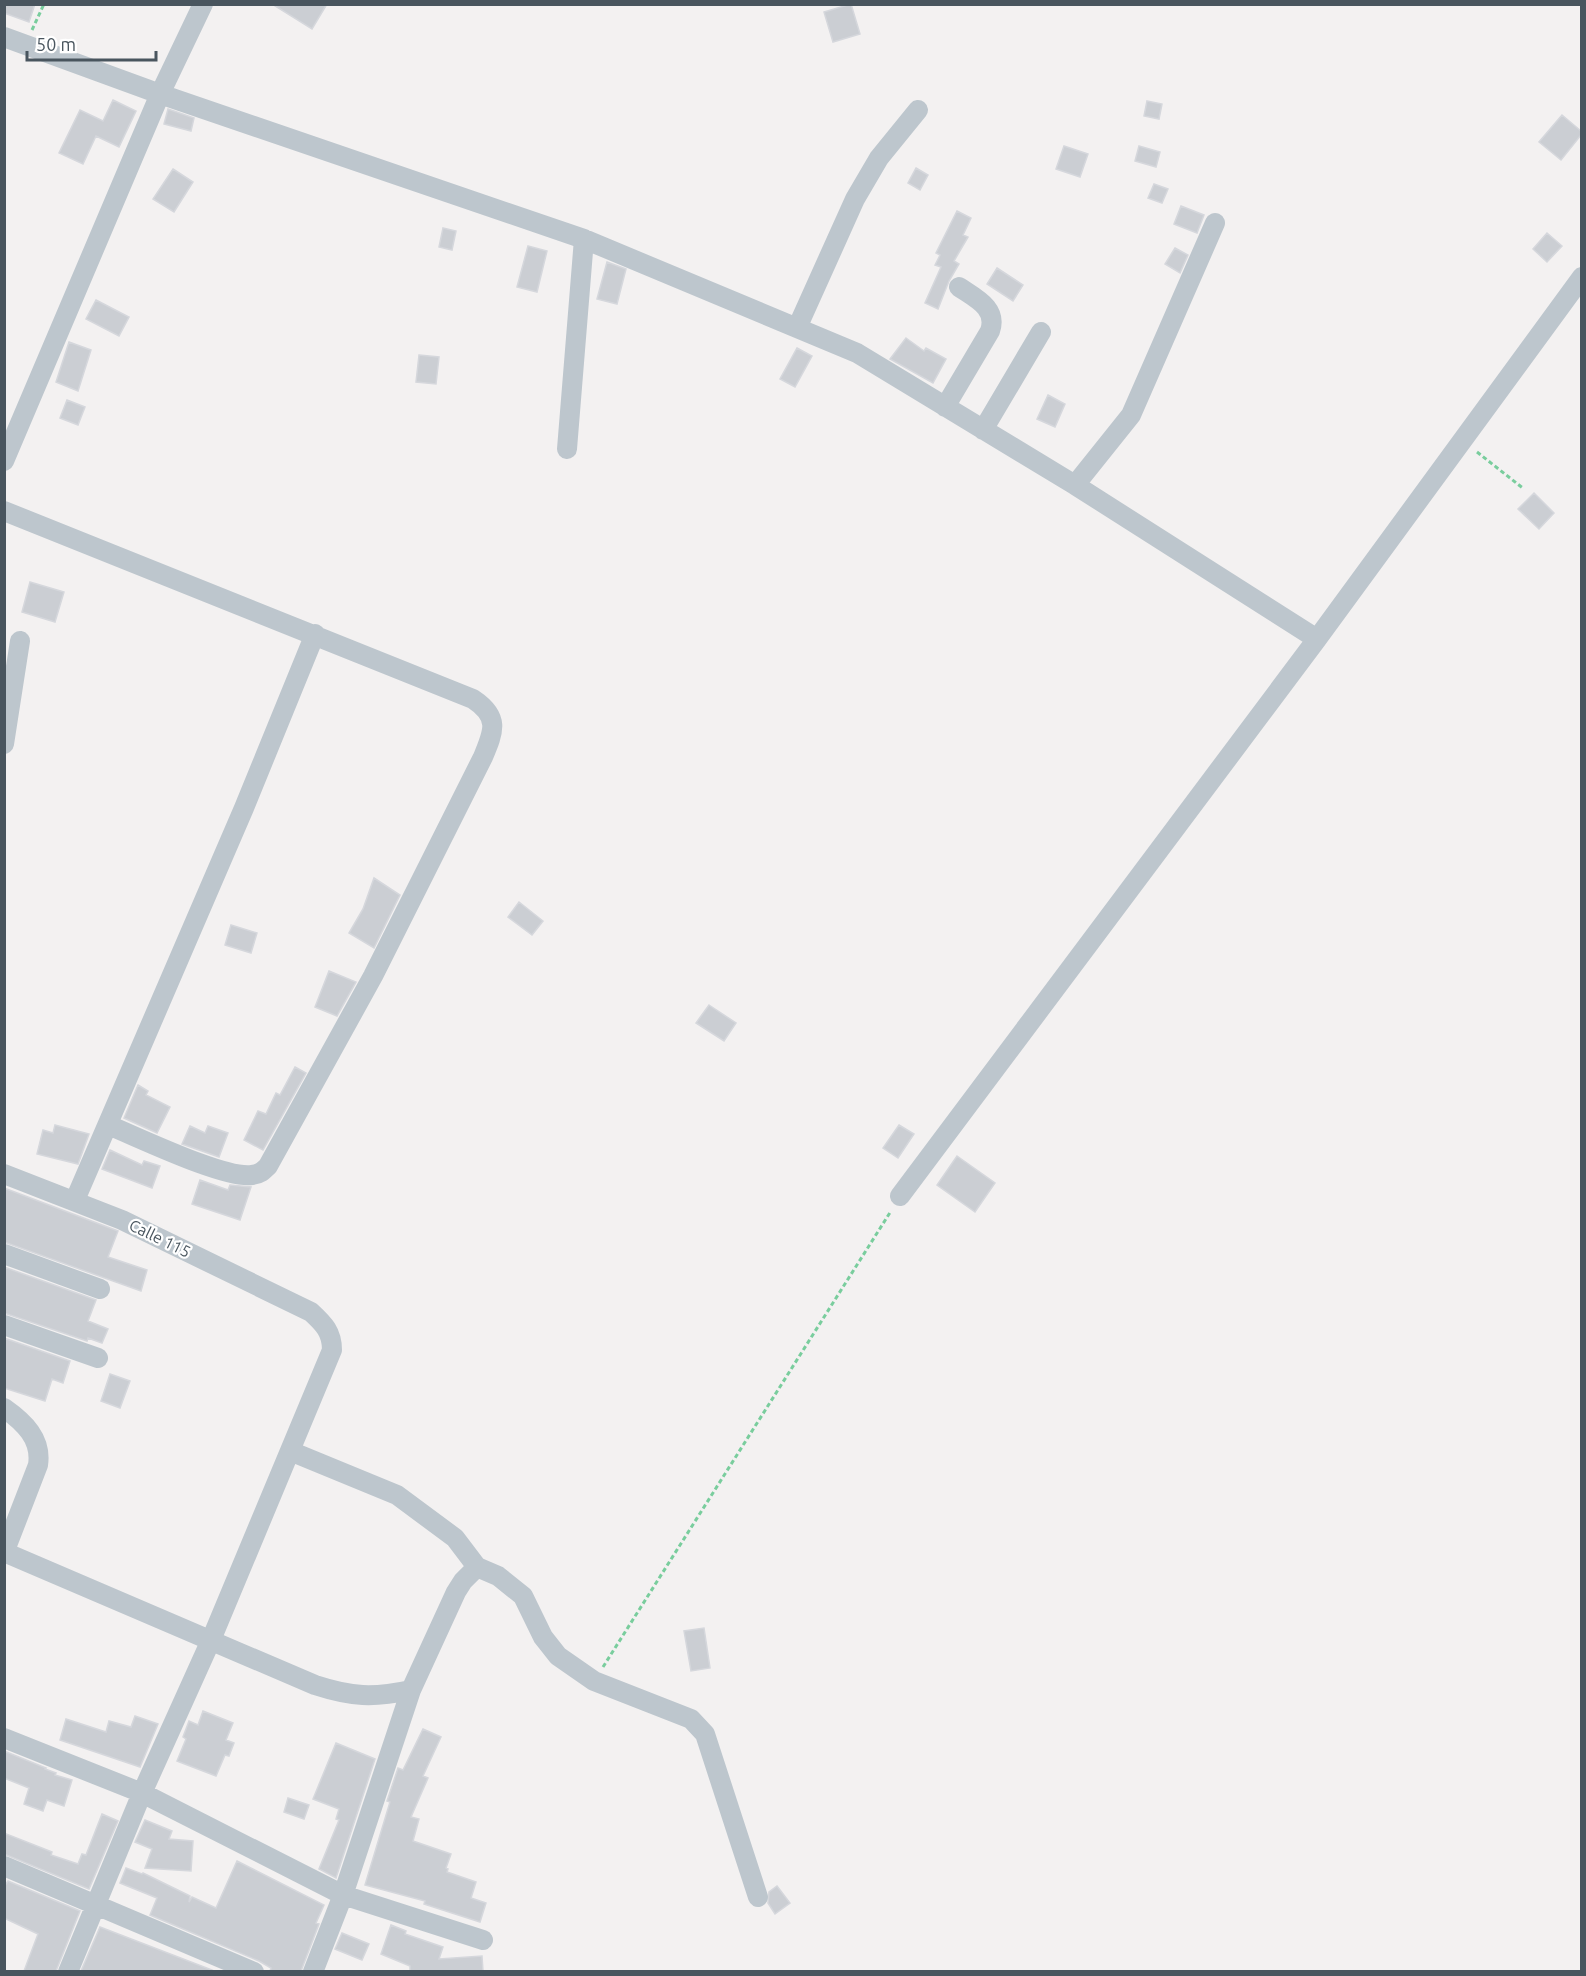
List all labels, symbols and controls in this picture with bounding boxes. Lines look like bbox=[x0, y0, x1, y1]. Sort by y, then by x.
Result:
scale bar bbox=[27, 24, 156, 62]
text: 50 m bbox=[36, 34, 76, 54]
street label: Calle 115 bbox=[126, 1215, 194, 1261]

